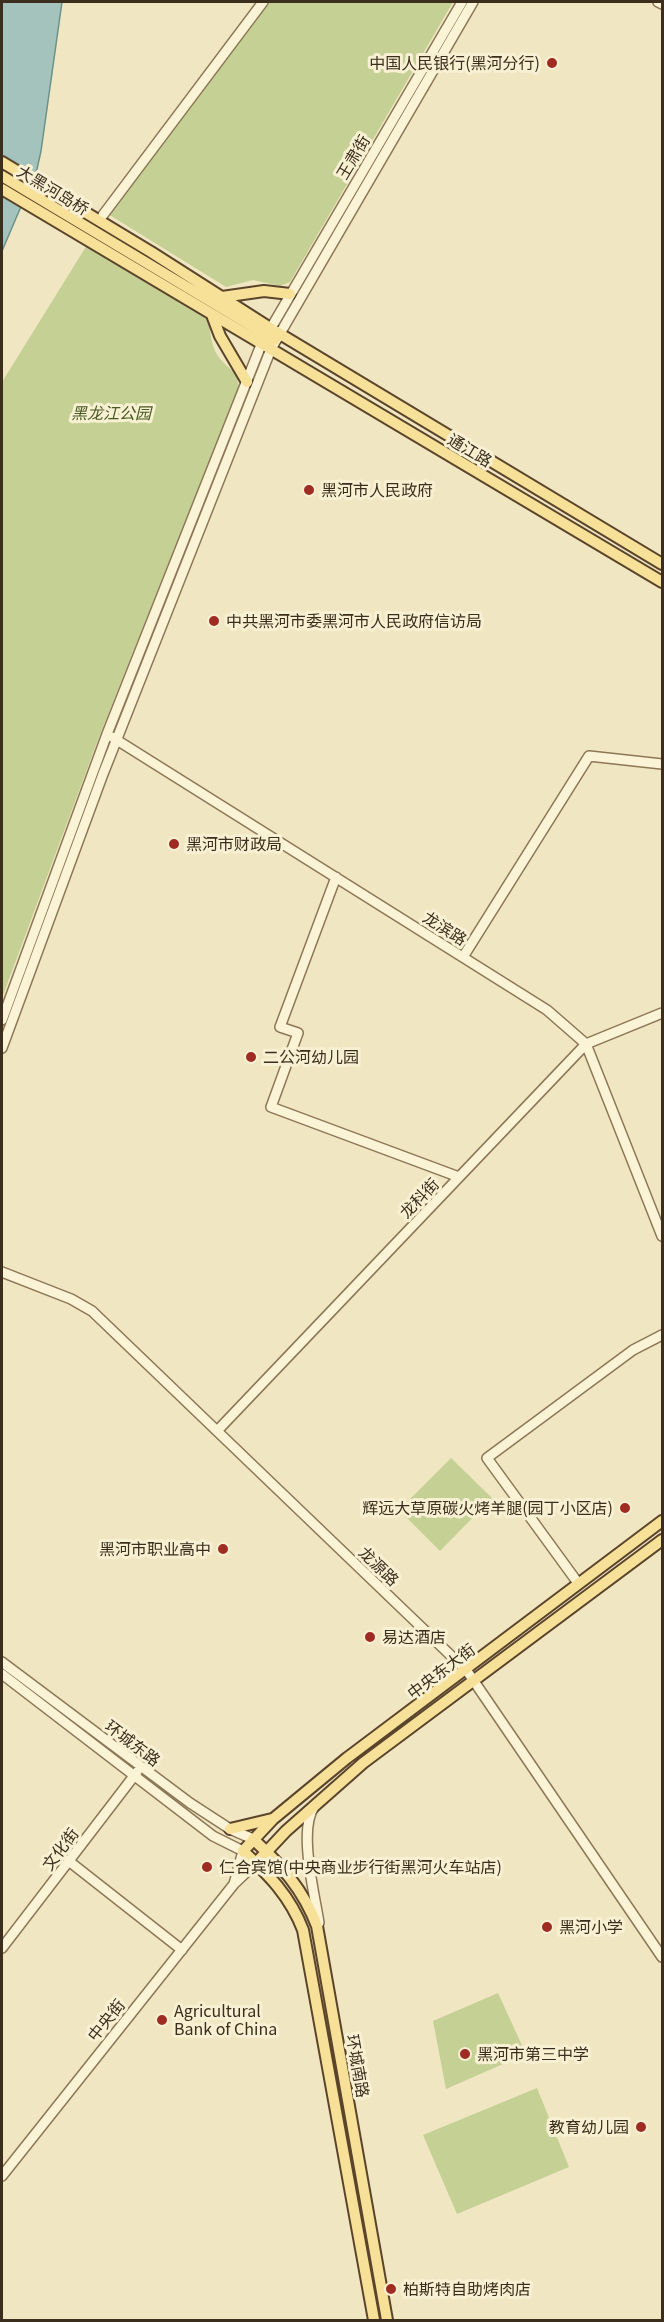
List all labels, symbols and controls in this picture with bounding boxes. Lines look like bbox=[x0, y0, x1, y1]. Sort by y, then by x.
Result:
place label: 中国人民银行(黑河分行) bbox=[369, 53, 540, 73]
marker: 中国人民银行(黑河分行) bbox=[545, 56, 559, 70]
street label: 王肃街 bbox=[332, 131, 374, 183]
street label: 大黑河岛桥 bbox=[14, 161, 92, 219]
park label: 黑龙江公园 bbox=[71, 403, 151, 423]
street label: 通江路 bbox=[444, 429, 496, 471]
place label: 黑河市人民政府 bbox=[321, 480, 433, 500]
marker: 黑河市人民政府 bbox=[302, 483, 316, 497]
place label: 中共黑河市委黑河市人民政府信访局 bbox=[226, 611, 482, 631]
marker: 中共黑河市委黑河市人民政府信访局 bbox=[207, 614, 221, 628]
place label: 黑河市财政局 bbox=[186, 834, 282, 854]
marker: 黑河市财政局 bbox=[167, 837, 181, 851]
street label: 龙滨路 bbox=[420, 907, 470, 949]
place label: 二公河幼儿园 bbox=[263, 1047, 359, 1067]
marker: 二公河幼儿园 bbox=[244, 1050, 258, 1064]
street label: 龙科街 bbox=[395, 1174, 443, 1222]
place label: 辉远大草原碳火烤羊腿(园丁小区店) bbox=[362, 1498, 613, 1518]
marker: 辉远大草原碳火烤羊腿(园丁小区店) bbox=[618, 1501, 632, 1515]
place label: 黑河市职业高中 bbox=[99, 1539, 211, 1559]
marker: 黑河市职业高中 bbox=[216, 1542, 230, 1556]
street label: 龙源路 bbox=[355, 1542, 403, 1590]
place label: 易达酒店 bbox=[382, 1627, 446, 1647]
marker: 易达酒店 bbox=[363, 1630, 377, 1644]
street label: 中央东大街 bbox=[403, 1639, 479, 1703]
street label: 环城东路 bbox=[102, 1716, 164, 1770]
street label: 文化街 bbox=[38, 1824, 82, 1874]
place label: 仁合宾馆(中央商业步行街黑河火车站店) bbox=[219, 1857, 502, 1877]
marker: 仁合宾馆(中央商业步行街黑河火车站店) bbox=[200, 1860, 214, 1874]
place label: 黑河小学 bbox=[559, 1917, 623, 1937]
marker: 黑河小学 bbox=[540, 1920, 554, 1934]
street label: 中央街 bbox=[83, 1995, 129, 2045]
place label: Agricultural Bank of China bbox=[174, 2001, 277, 2039]
marker: Agricultural Bank of China bbox=[155, 2013, 169, 2027]
street label: 环城南路 bbox=[343, 2033, 373, 2099]
place label: 黑河市第三中学 bbox=[477, 2044, 589, 2064]
marker: 黑河市第三中学 bbox=[458, 2047, 472, 2061]
place label: 教育幼儿园 bbox=[549, 2117, 629, 2137]
marker: 教育幼儿园 bbox=[634, 2120, 648, 2134]
place label: 柏斯特自助烤肉店 bbox=[403, 2279, 531, 2299]
marker: 柏斯特自助烤肉店 bbox=[384, 2282, 398, 2296]

